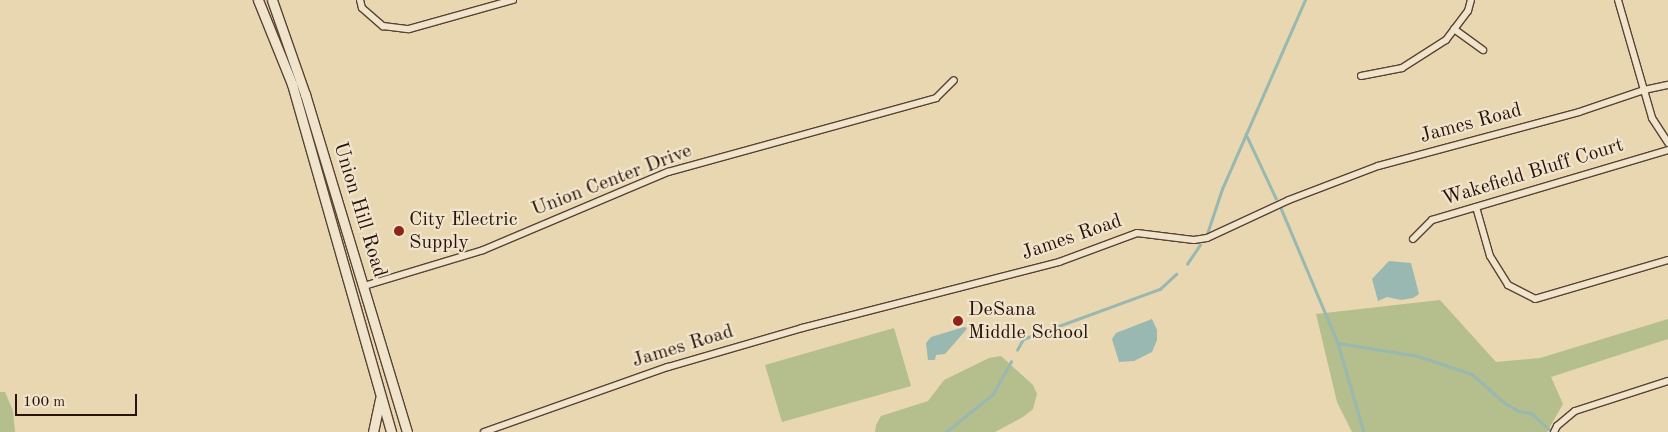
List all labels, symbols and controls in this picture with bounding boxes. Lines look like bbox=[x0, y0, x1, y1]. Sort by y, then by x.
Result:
street label: James Road bbox=[1417, 99, 1525, 149]
street label: Wakefield Bluff Court bbox=[1439, 134, 1627, 212]
street label: Union Hill Road bbox=[327, 139, 391, 281]
street label: Union Center Drive bbox=[529, 139, 695, 223]
place label: City Electric Supply bbox=[409, 208, 517, 255]
street label: James Road bbox=[1019, 210, 1125, 266]
marker: City Electric Supply bbox=[393, 225, 405, 237]
place label: DeSana Middle School bbox=[968, 298, 1088, 345]
marker: DeSana Middle School bbox=[952, 315, 964, 327]
street label: James Road bbox=[629, 320, 737, 374]
scale bar bbox=[18, 384, 140, 416]
text: 100 m bbox=[23, 395, 65, 410]

